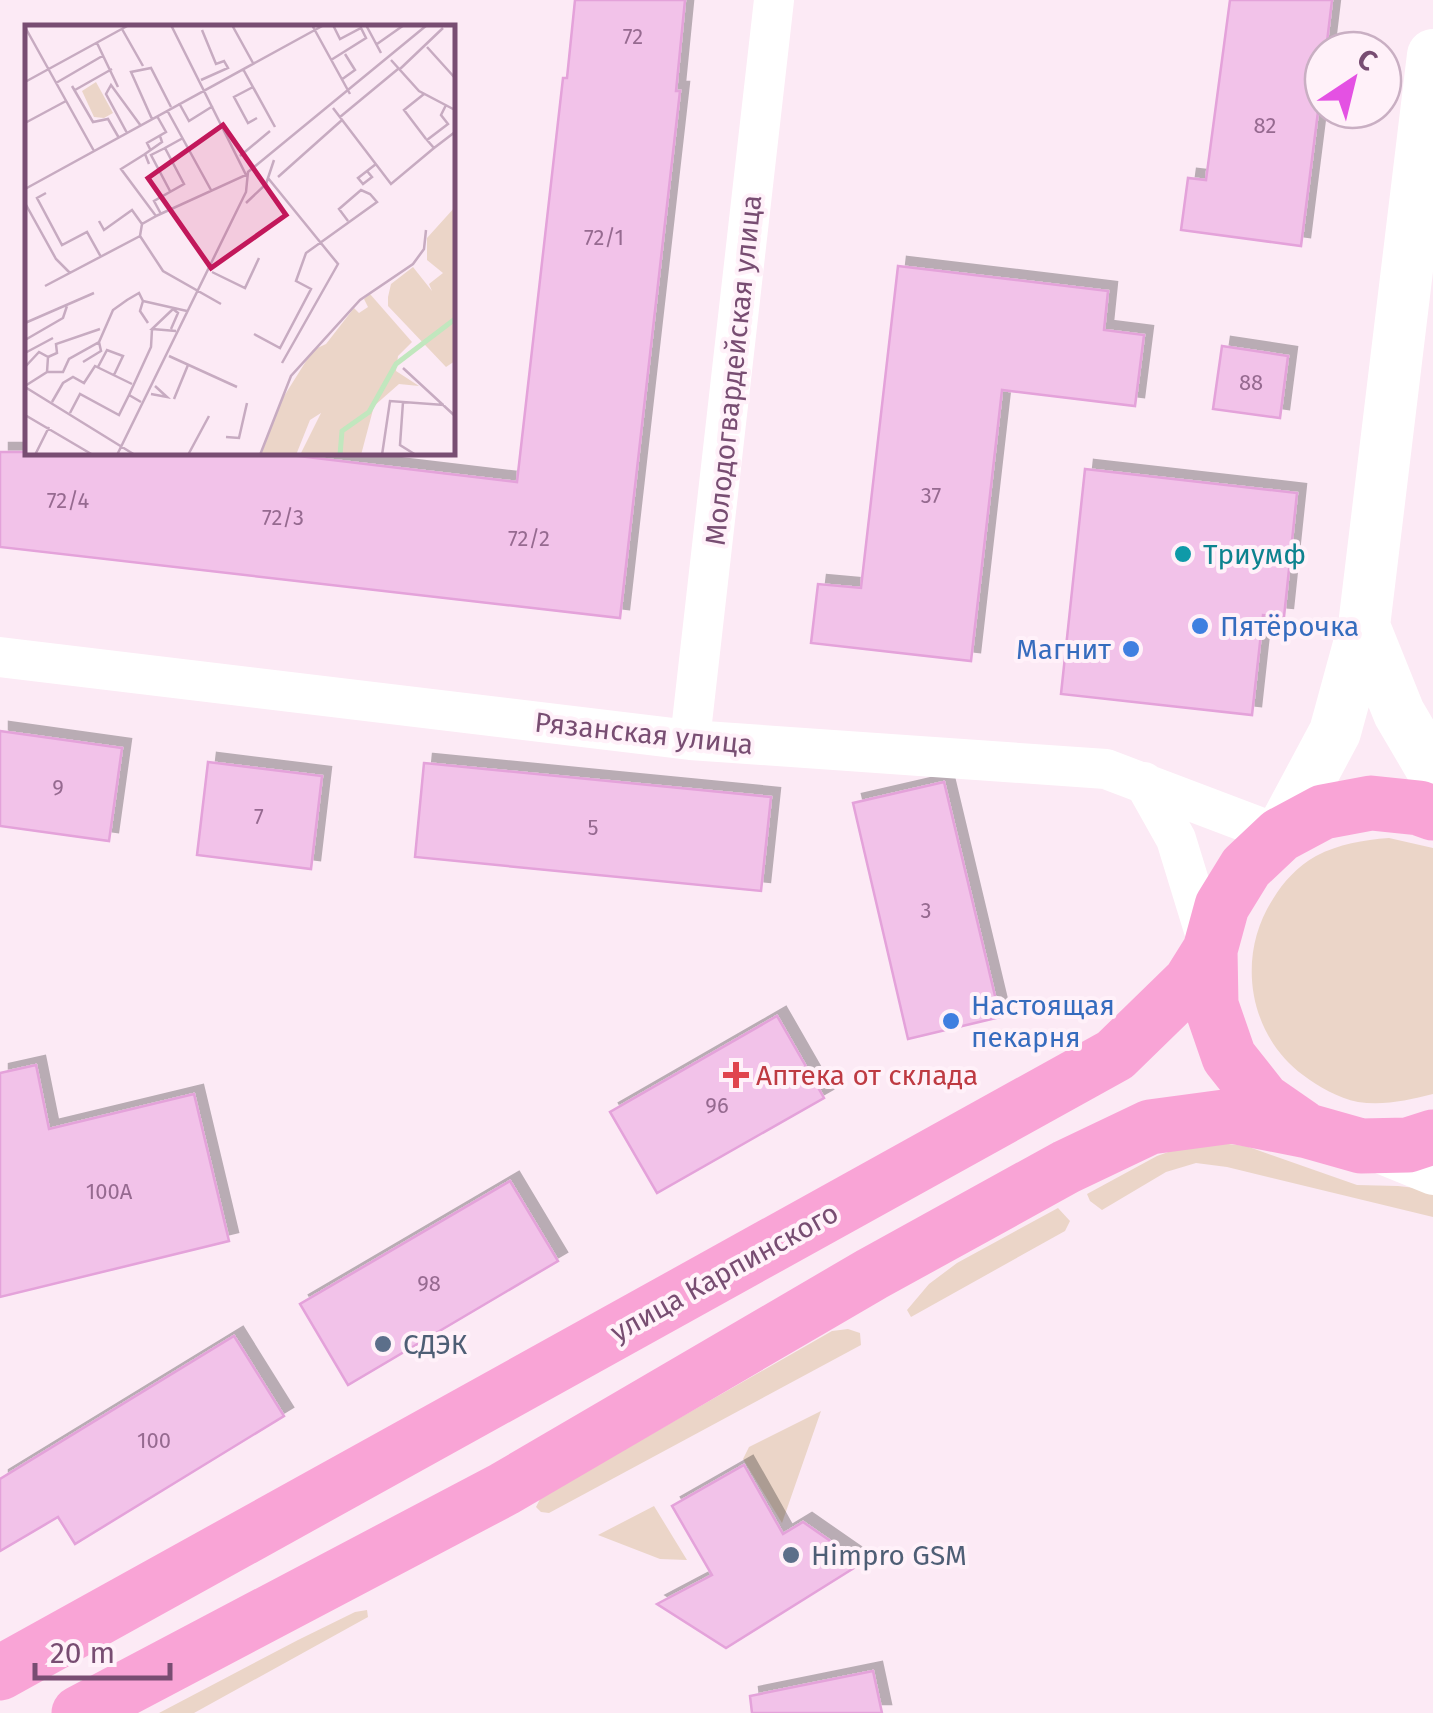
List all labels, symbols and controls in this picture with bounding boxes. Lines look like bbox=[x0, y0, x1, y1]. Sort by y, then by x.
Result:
house number: 72 bbox=[623, 23, 643, 50]
inset map bbox=[25, 25, 455, 455]
north arrow bbox=[1303, 30, 1403, 130]
text: С bbox=[1351, 42, 1383, 78]
house number: 82 bbox=[1254, 112, 1276, 139]
street label: Молодогвардейская улица bbox=[699, 193, 768, 547]
house number: 72/1 bbox=[584, 224, 624, 251]
house number: 88 bbox=[1239, 369, 1263, 396]
house number: 37 bbox=[921, 482, 942, 509]
house number: 72/4 bbox=[47, 487, 89, 514]
house number: 72/3 bbox=[262, 504, 304, 531]
house number: 72/2 bbox=[508, 525, 550, 552]
place label: Триумф bbox=[1203, 538, 1306, 571]
marker: Триумф bbox=[1172, 543, 1194, 565]
place label: Пятёрочка bbox=[1220, 610, 1359, 643]
marker: Пятёрочка bbox=[1189, 615, 1211, 637]
place label: Магнит bbox=[1016, 633, 1111, 666]
marker: Магнит bbox=[1120, 638, 1142, 660]
street label: Рязанская улица bbox=[533, 706, 755, 761]
house number: 9 bbox=[52, 774, 64, 801]
house number: 7 bbox=[254, 803, 264, 830]
house number: 5 bbox=[587, 814, 599, 841]
house number: 3 bbox=[921, 897, 931, 924]
place label: Настоящая пекарня bbox=[971, 989, 1115, 1054]
marker: Настоящая пекарня bbox=[940, 1010, 962, 1032]
place label: Аптека от склада bbox=[756, 1059, 978, 1092]
marker: Аптека от склада bbox=[725, 1064, 747, 1086]
house number: 96 bbox=[705, 1092, 729, 1119]
house number: 100А bbox=[86, 1178, 133, 1205]
street label: улица Карпинского bbox=[605, 1196, 844, 1349]
house number: 98 bbox=[417, 1270, 441, 1297]
place label: СДЭК bbox=[403, 1328, 468, 1361]
marker: СДЭК bbox=[372, 1333, 394, 1355]
house number: 100 bbox=[137, 1427, 171, 1454]
place label: Himpro GSM bbox=[811, 1539, 967, 1572]
marker: Himpro GSM bbox=[780, 1544, 802, 1566]
scale bar bbox=[35, 1618, 170, 1680]
text: 20 m bbox=[50, 1635, 115, 1671]

